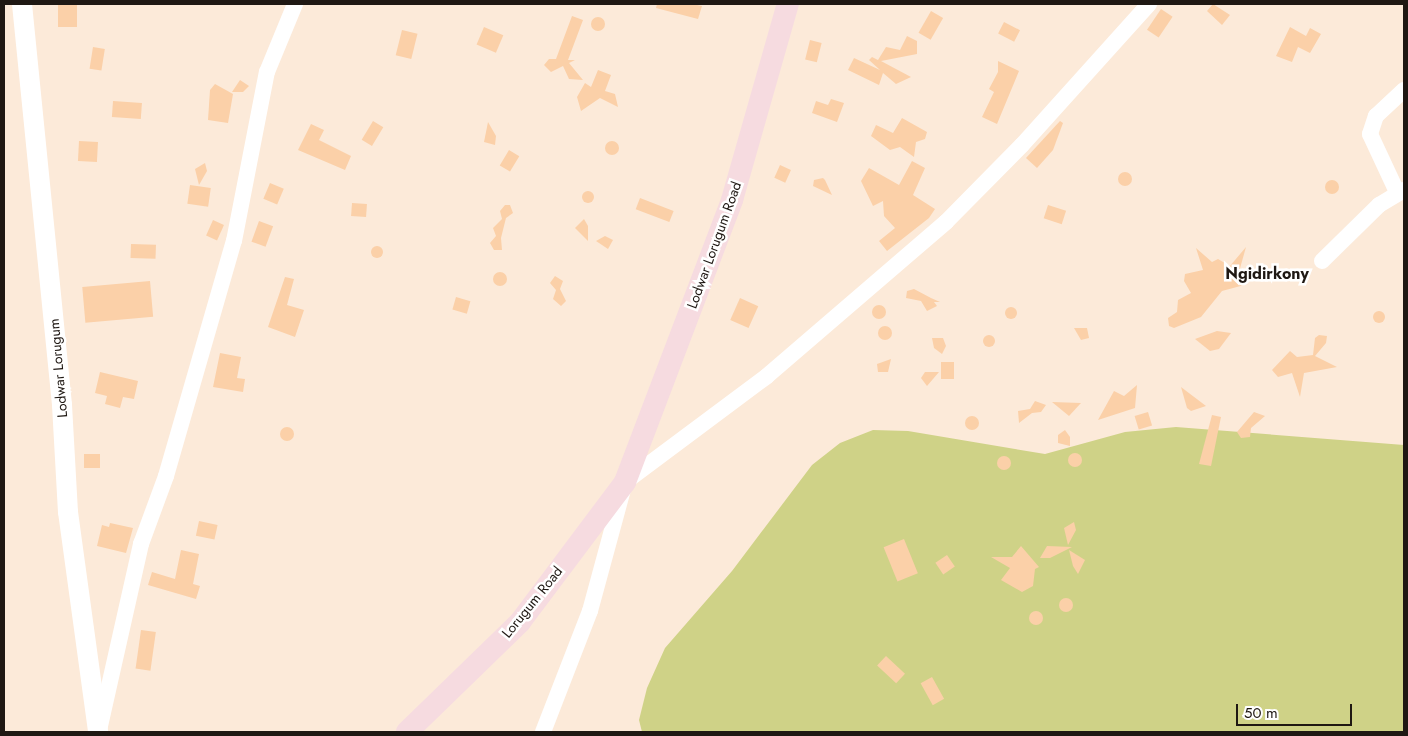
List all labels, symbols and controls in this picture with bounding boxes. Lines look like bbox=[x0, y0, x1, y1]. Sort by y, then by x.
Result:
street label: Lodwar Lorugum Road bbox=[683, 179, 745, 311]
district label: Ngidirkony bbox=[1225, 264, 1309, 284]
street label: Lodwar Lorugum bbox=[45, 318, 71, 418]
street label: Lorugum Road bbox=[498, 563, 566, 641]
scale bar bbox=[1238, 694, 1354, 726]
text: 50 m bbox=[1244, 702, 1278, 724]

